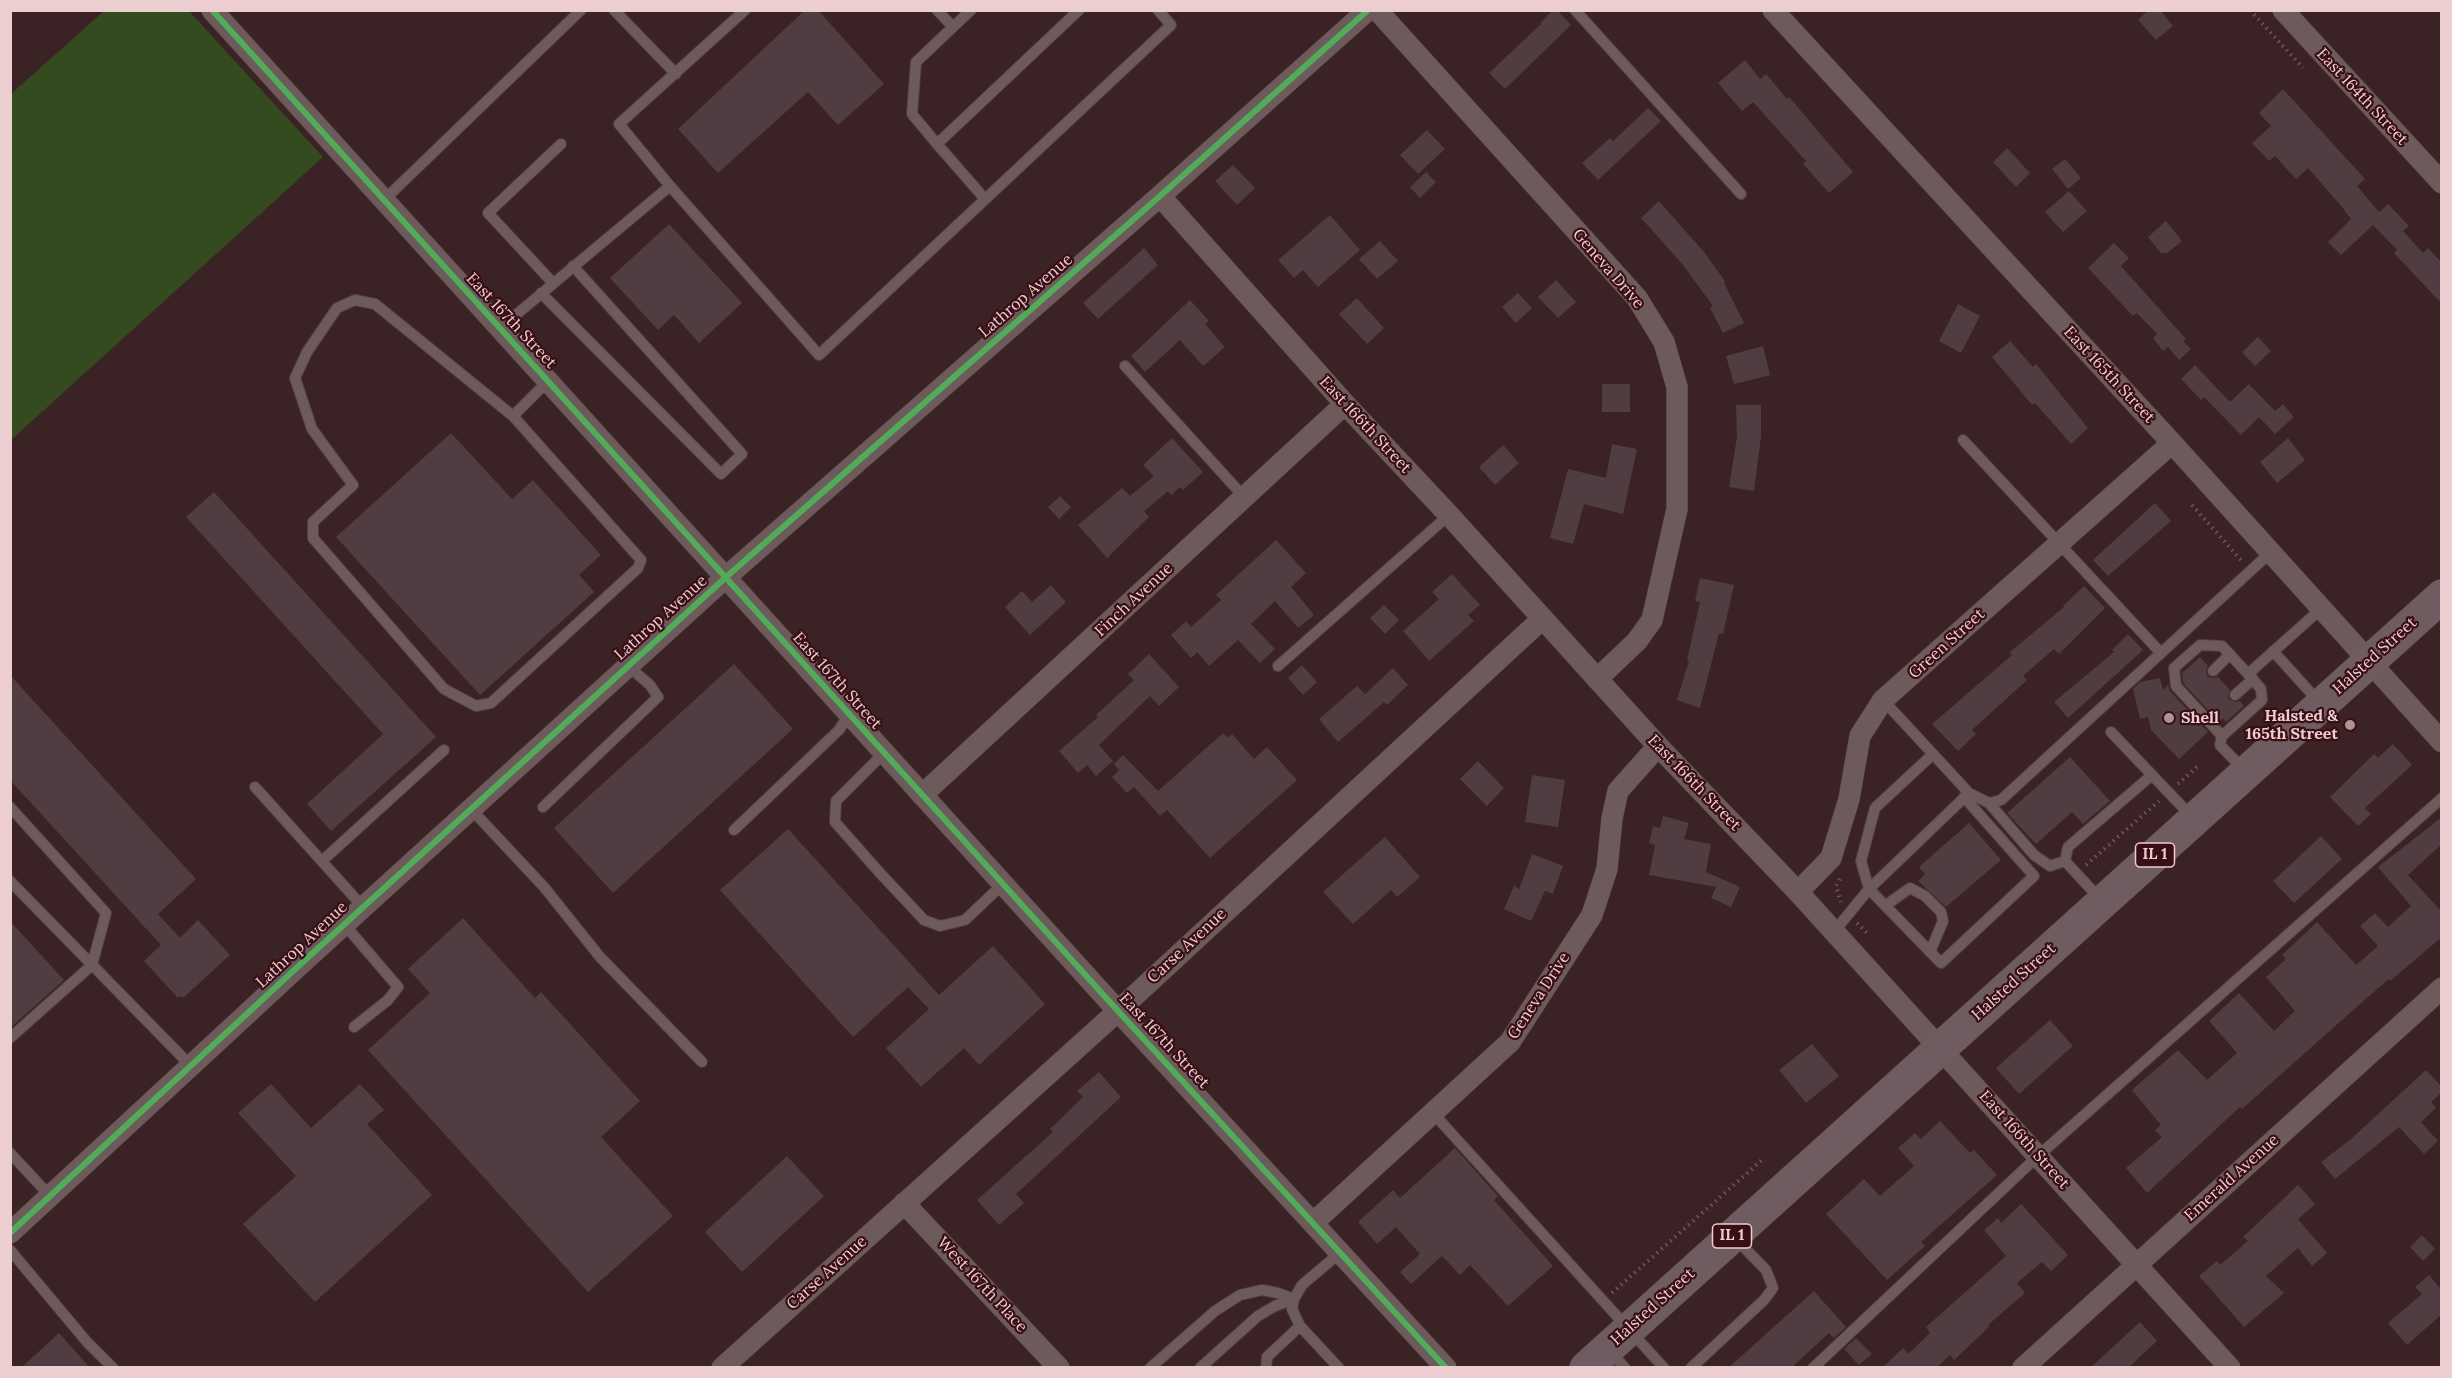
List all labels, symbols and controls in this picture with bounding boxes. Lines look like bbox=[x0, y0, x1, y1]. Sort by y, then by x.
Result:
street label: East 164th Street bbox=[2312, 45, 2412, 149]
street label: Geneva Drive bbox=[1568, 225, 1648, 313]
street label: Lathrop Avenue bbox=[975, 250, 1077, 342]
street label: East 167th Street bbox=[462, 269, 560, 373]
street label: East 165th Street bbox=[2059, 323, 2159, 427]
street label: East 166th Street bbox=[1315, 372, 1415, 478]
street label: Finch Avenue bbox=[1091, 559, 1177, 641]
street label: Lathrop Avenue bbox=[611, 571, 711, 665]
street label: Green Street bbox=[1905, 605, 1989, 683]
street label: Halsted Street bbox=[2329, 613, 2421, 699]
street label: East 167th Street bbox=[788, 629, 886, 733]
place label: Halsted & 165th Street bbox=[2245, 706, 2338, 744]
place label: Shell bbox=[2181, 708, 2219, 728]
marker: Shell bbox=[2162, 711, 2176, 725]
marker: Halsted & 165th Street bbox=[2343, 718, 2357, 732]
street label: East 166th Street bbox=[1643, 731, 1745, 835]
road number: IL 1 bbox=[2136, 843, 2174, 867]
street label: Lathrop Avenue bbox=[252, 898, 352, 992]
street label: Carse Avenue bbox=[1144, 905, 1230, 987]
street label: Halsted Street bbox=[1968, 939, 2060, 1025]
street label: Geneva Drive bbox=[1504, 949, 1574, 1043]
street label: East 167th Street bbox=[1115, 989, 1213, 1093]
street label: East 166th Street bbox=[1975, 1087, 2073, 1193]
street label: Emerald Avenue bbox=[2181, 1131, 2283, 1225]
road number: IL 1 bbox=[1712, 1224, 1752, 1248]
street label: Carse Avenue bbox=[783, 1232, 871, 1314]
street label: West 167th Place bbox=[933, 1233, 1031, 1337]
street label: Halsted Street bbox=[1607, 1264, 1699, 1350]

